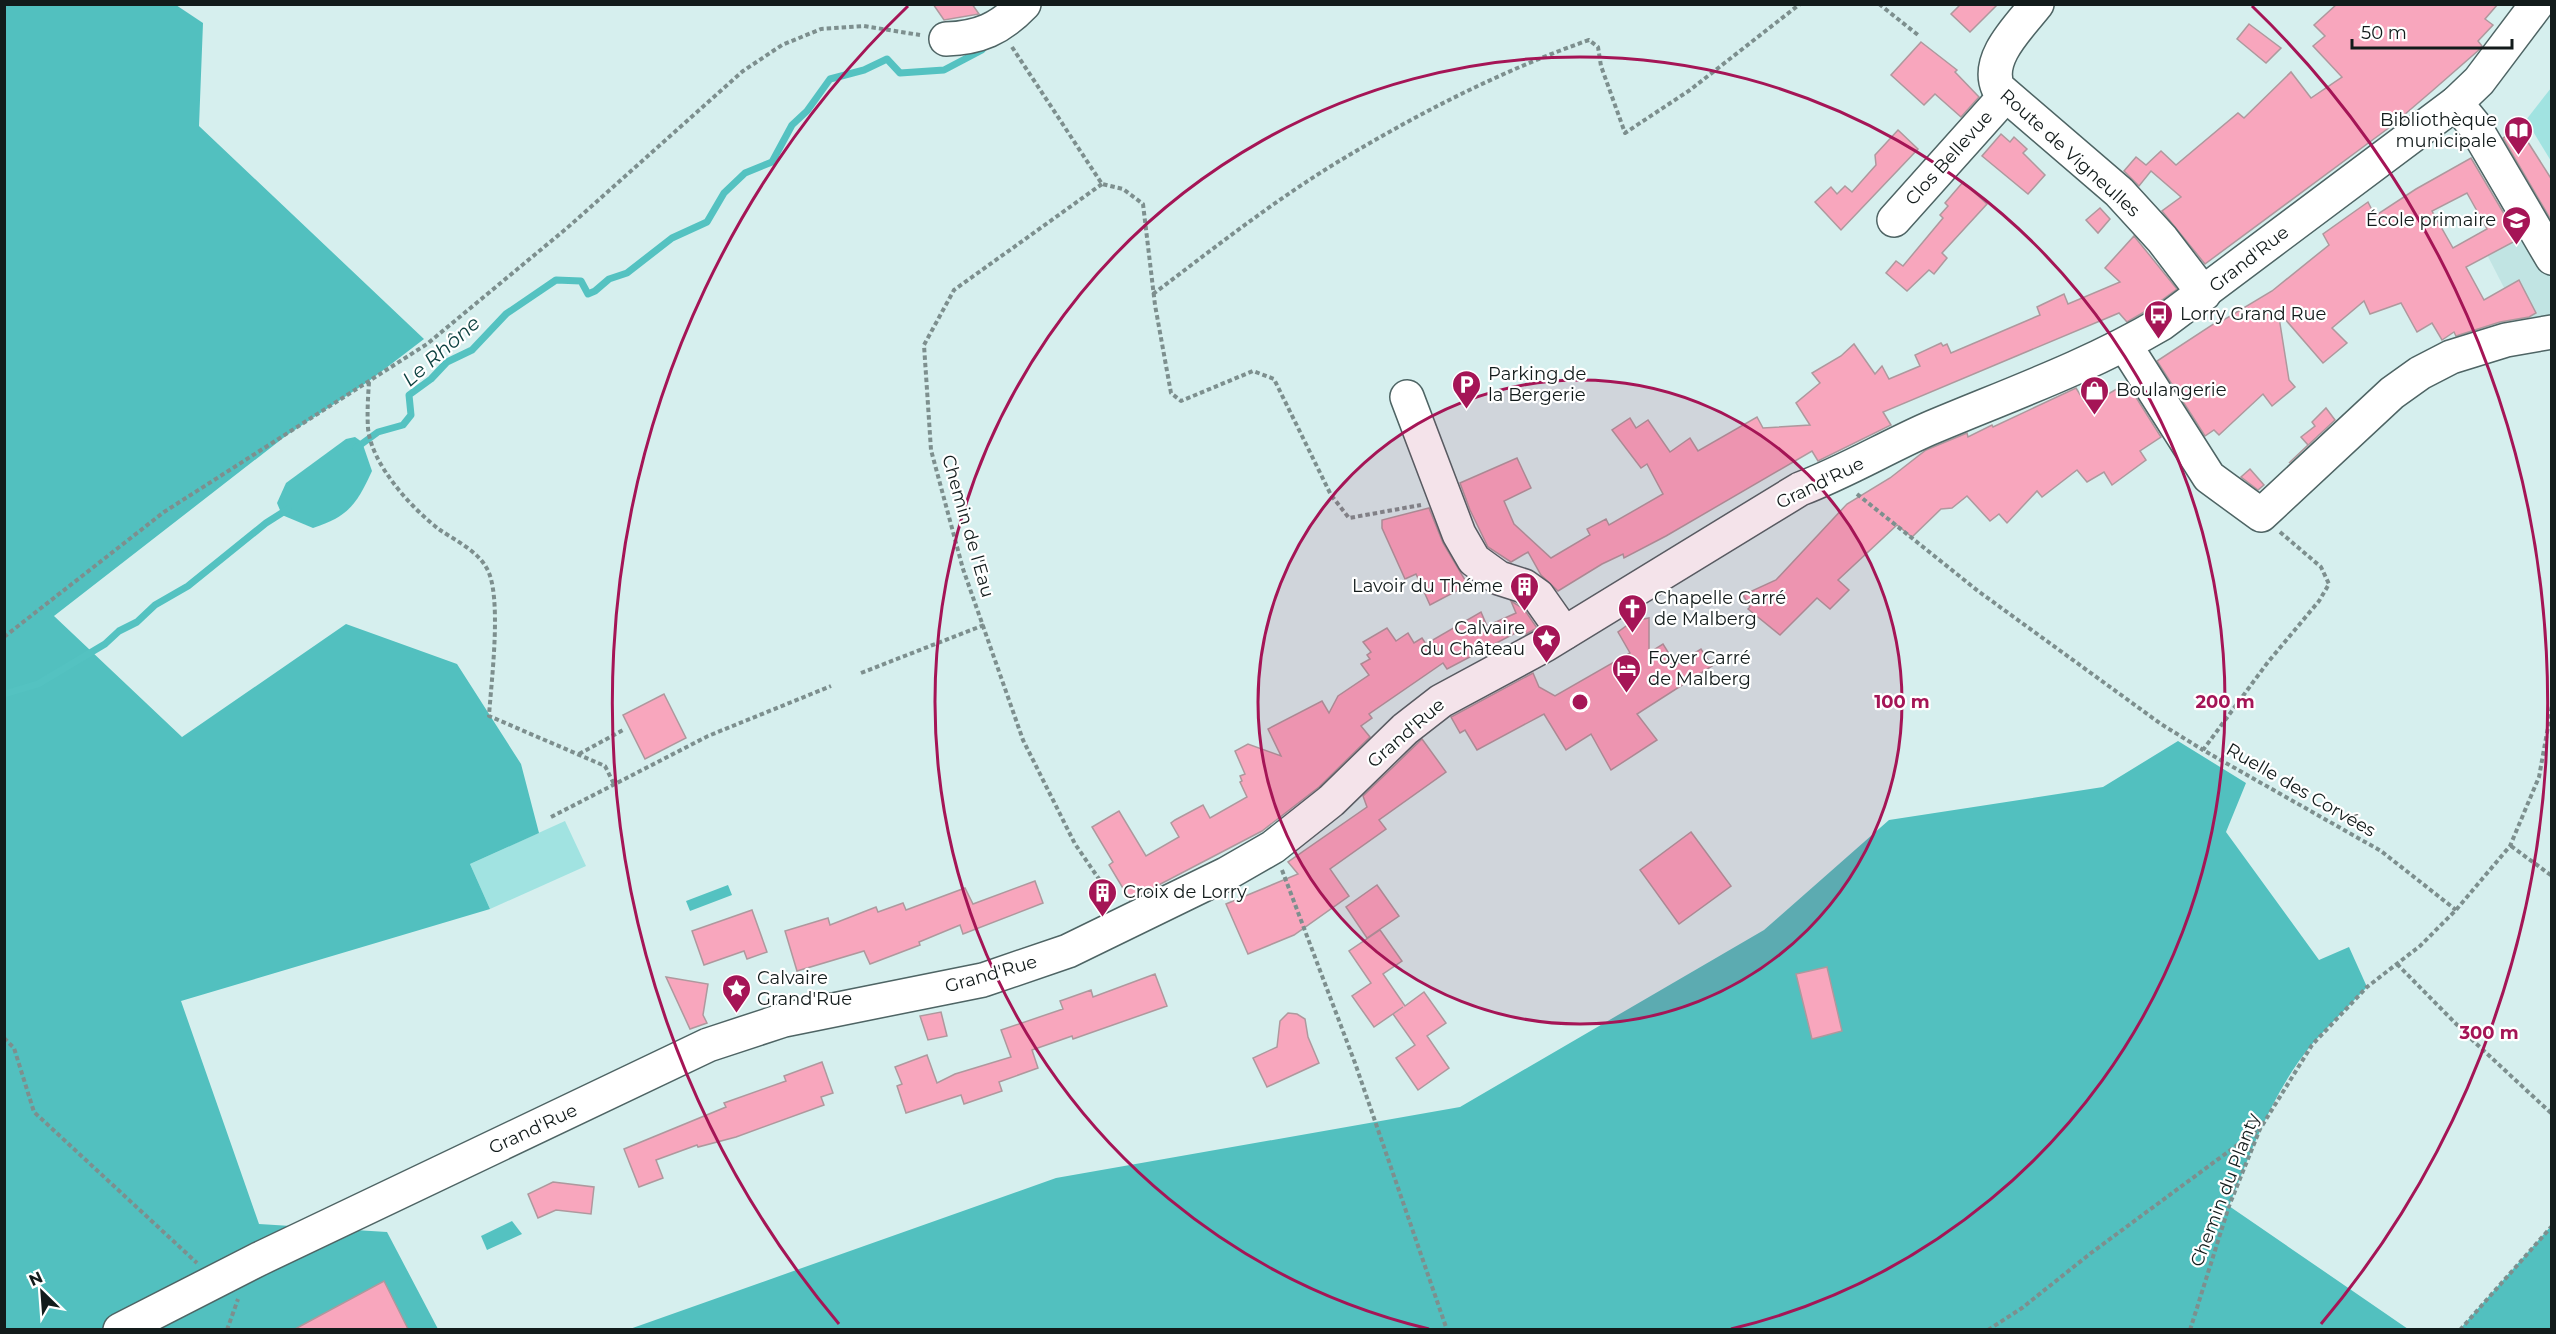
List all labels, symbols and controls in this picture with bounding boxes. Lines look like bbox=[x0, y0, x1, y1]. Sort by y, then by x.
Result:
scale bar bbox=[2352, 12, 2512, 50]
text: 50 m bbox=[2361, 22, 2407, 44]
street label: Route de Vigneulles bbox=[1996, 84, 2145, 222]
street label: Clos Bellevue bbox=[1901, 106, 1997, 210]
place label: Bibliothèque municipale bbox=[2380, 109, 2497, 152]
library icon: Bibliothèque municipale bbox=[2502, 114, 2534, 156]
school or university icon: École primaire bbox=[2501, 204, 2533, 246]
place label: École primaire bbox=[2366, 209, 2496, 231]
street label: Grand'Rue bbox=[2205, 221, 2293, 297]
bus stop icon: Lorry Grand Rue bbox=[2143, 298, 2175, 340]
place label: Lorry Grand Rue bbox=[2180, 303, 2327, 325]
water label: Le Rhône bbox=[397, 311, 485, 391]
place label: Parking de la Bergerie bbox=[1488, 363, 1586, 406]
parking icon: Parking de la Bergerie bbox=[1451, 368, 1483, 410]
shop icon: Boulangerie bbox=[2079, 374, 2111, 416]
place label: Boulangerie bbox=[2116, 379, 2227, 401]
street label: Chemin de l'Eau bbox=[937, 452, 999, 600]
street label: Grand'Rue bbox=[1772, 452, 1868, 514]
building icon: Lavoir du Théme bbox=[1508, 570, 1540, 612]
place label: Lavoir du Théme bbox=[1352, 575, 1503, 597]
place label: Chapelle Carré de Malberg bbox=[1654, 587, 1786, 630]
church icon: Chapelle Carré de Malberg bbox=[1617, 592, 1649, 634]
place label: Calvaire du Château bbox=[1420, 617, 1525, 660]
place icon: Calvaire du Château bbox=[1530, 622, 1562, 664]
place label: Foyer Carré de Malberg bbox=[1648, 647, 1751, 690]
hotel icon: Foyer Carré de Malberg bbox=[1611, 652, 1643, 694]
text: 100 m bbox=[1874, 691, 1930, 713]
text: 200 m bbox=[2195, 691, 2255, 713]
centre of rings bbox=[1570, 692, 1590, 712]
street label: Grand'Rue bbox=[1363, 693, 1449, 772]
street label: Ruelle des Corvées bbox=[2222, 738, 2380, 842]
building icon: Croix de Lorry bbox=[1086, 876, 1118, 918]
place label: Croix de Lorry bbox=[1123, 881, 1247, 903]
street label: Grand'Rue bbox=[942, 950, 1040, 998]
place label: Calvaire Grand'Rue bbox=[757, 967, 852, 1010]
place icon: Calvaire Grand'Rue bbox=[720, 972, 752, 1014]
text: 300 m bbox=[2458, 1022, 2519, 1044]
street label: Grand'Rue bbox=[485, 1099, 581, 1159]
street label: Chemin du Planty bbox=[2186, 1110, 2264, 1270]
north arrow bbox=[12, 1262, 72, 1322]
text: N bbox=[26, 1268, 46, 1290]

